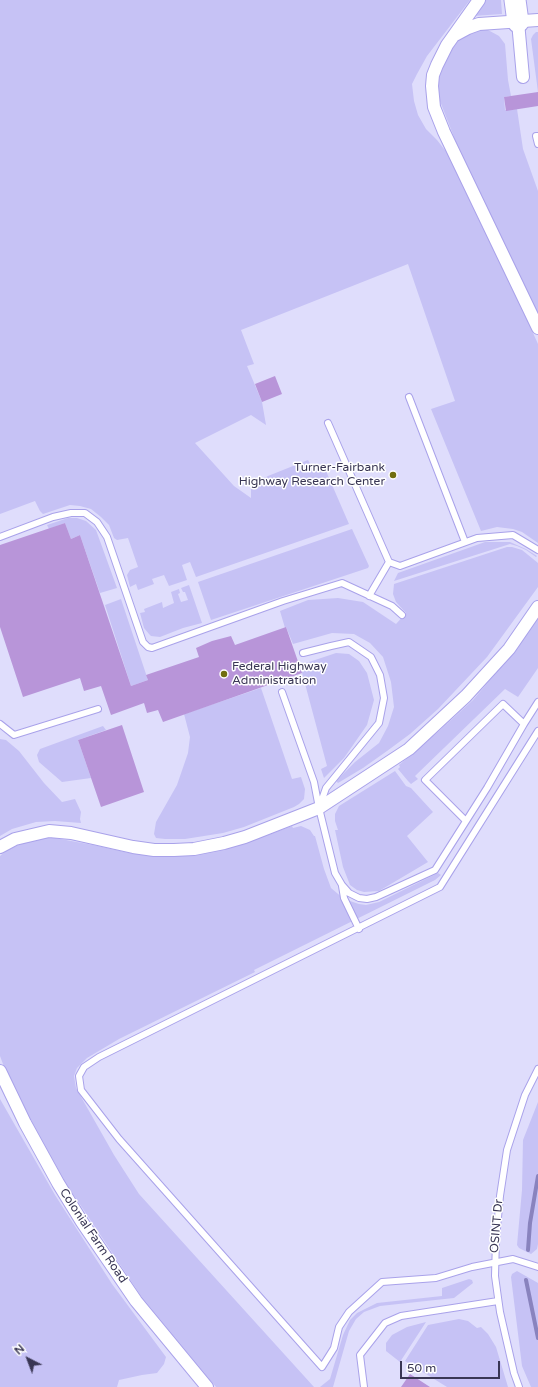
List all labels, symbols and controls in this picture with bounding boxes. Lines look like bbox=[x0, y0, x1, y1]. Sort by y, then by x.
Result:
place label: Turner-Fairbank Highway Research Center bbox=[239, 461, 385, 489]
marker: Turner-Fairbank Highway Research Center bbox=[388, 470, 398, 480]
place label: Federal Highway Administration bbox=[232, 660, 327, 688]
marker: Federal Highway Administration bbox=[219, 669, 229, 679]
street label: Colonial Farm Road bbox=[56, 1186, 130, 1286]
street label: OSINT Dr bbox=[487, 1198, 507, 1254]
north arrow bbox=[8, 1339, 48, 1379]
text: N bbox=[12, 1342, 27, 1358]
scale bar bbox=[402, 1353, 502, 1379]
text: 50 m bbox=[407, 1361, 436, 1375]

